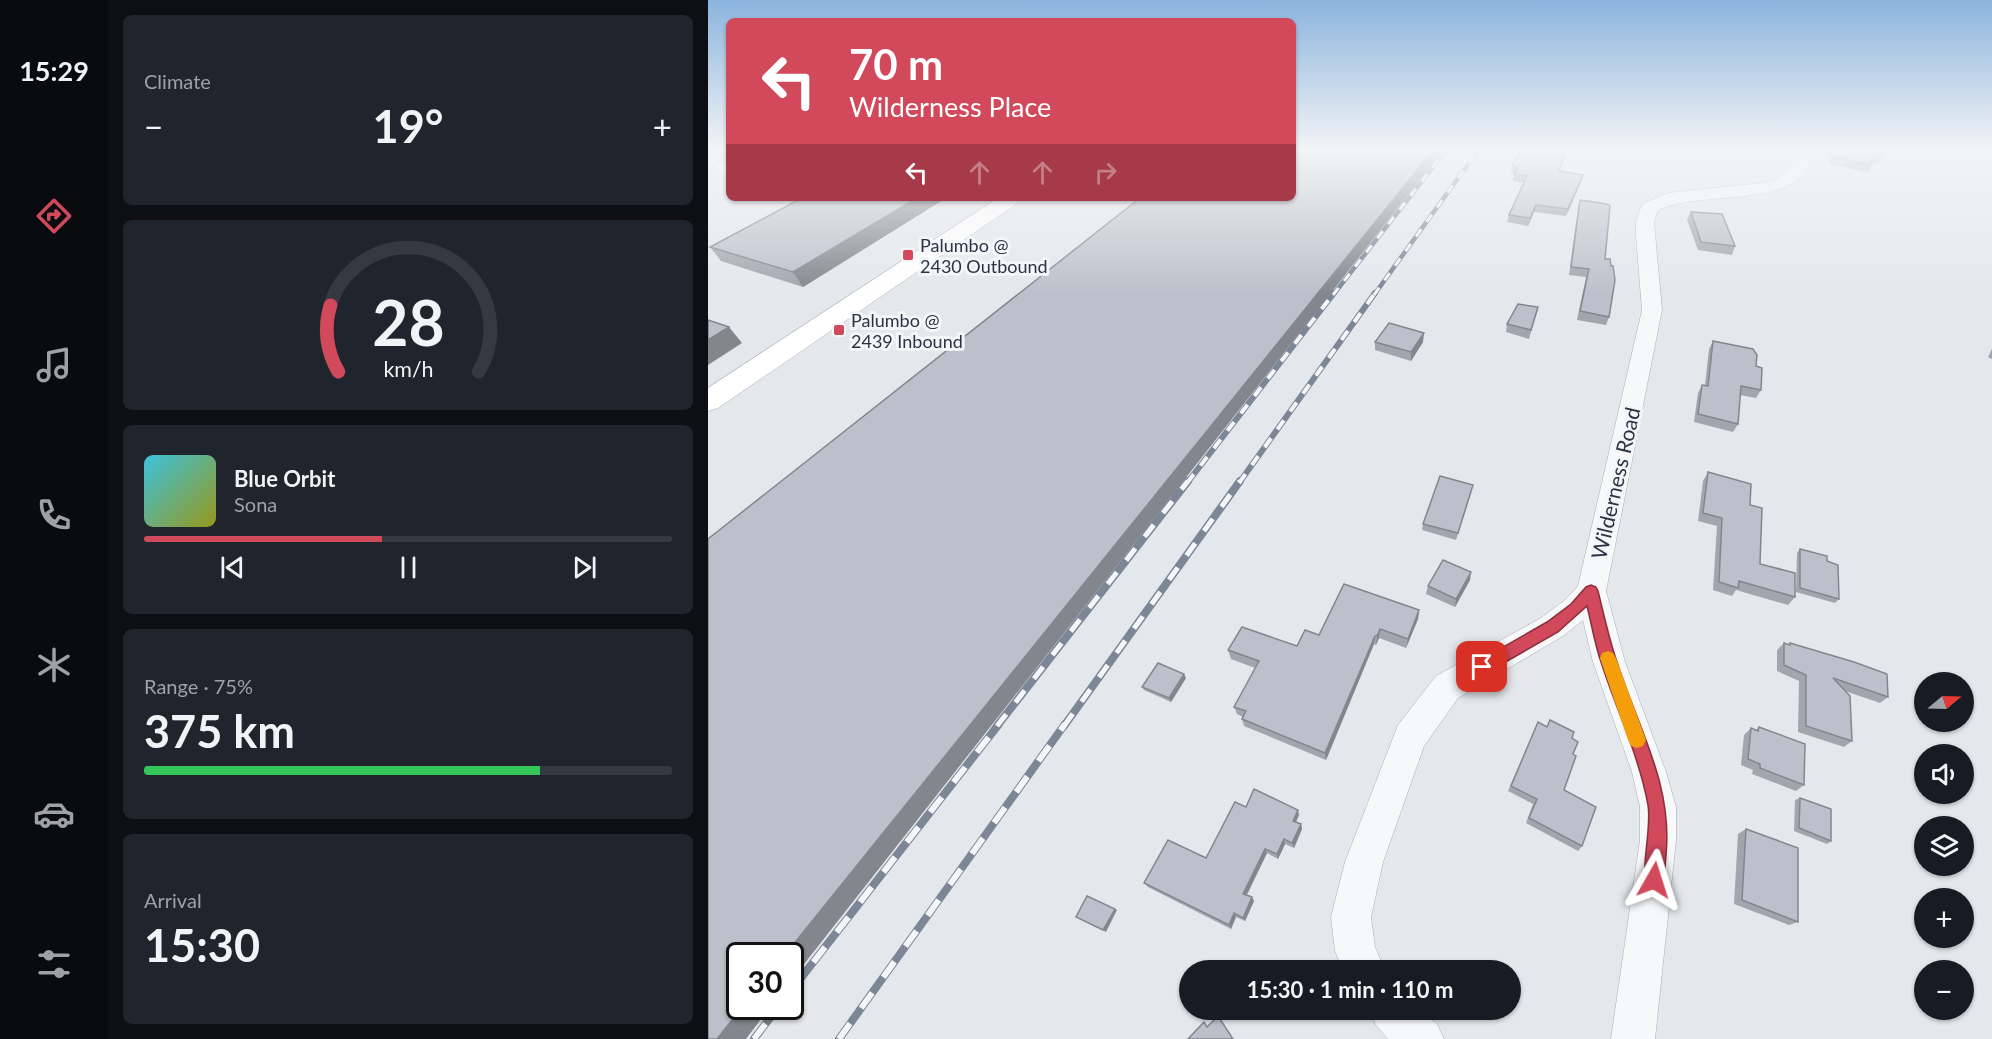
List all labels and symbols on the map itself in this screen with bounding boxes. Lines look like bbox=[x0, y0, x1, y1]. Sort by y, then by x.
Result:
place label: Palumbo @ 2430 Outbound bbox=[920, 234, 1048, 277]
marker: Palumbo @ 2430 Outbound bbox=[901, 248, 915, 262]
place label: Palumbo @ 2439 Inbound bbox=[851, 309, 963, 352]
marker: Palumbo @ 2439 Inbound bbox=[832, 323, 846, 337]
street label: Wilderness Road bbox=[1585, 405, 1645, 561]
pin bbox=[1456, 641, 1507, 692]
north arrow bbox=[1914, 672, 1974, 732]
position arrow bbox=[1622, 848, 1686, 912]
speed limit sign: 30 bbox=[726, 942, 804, 1020]

